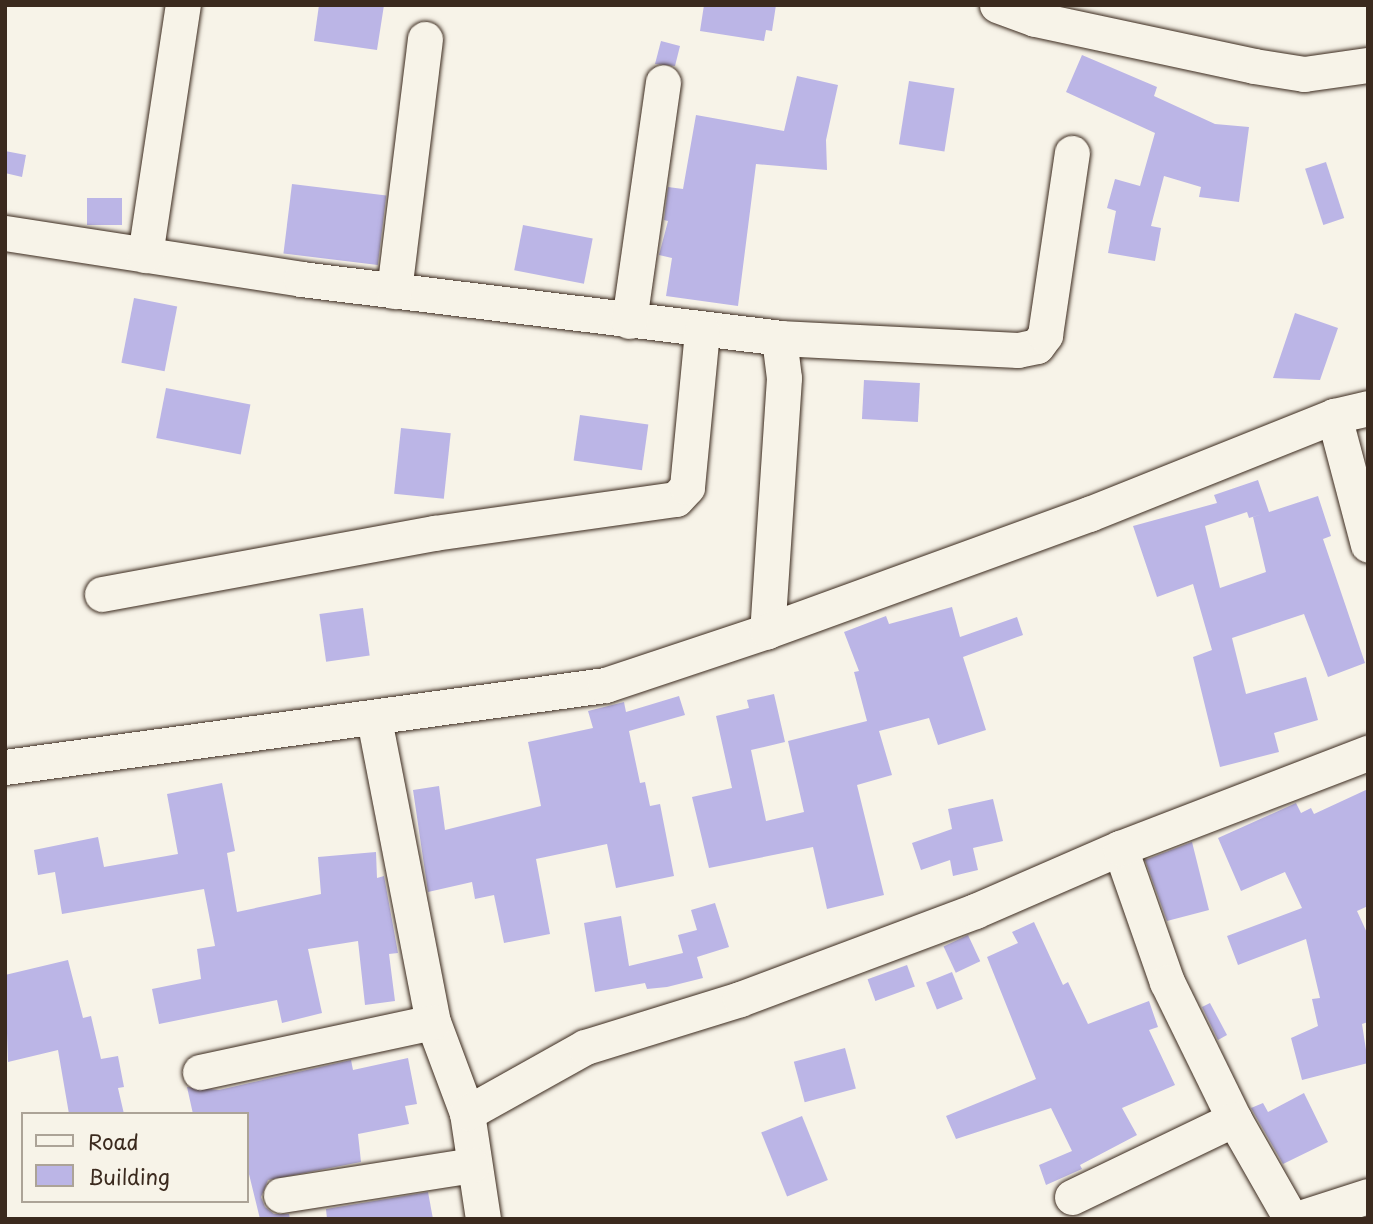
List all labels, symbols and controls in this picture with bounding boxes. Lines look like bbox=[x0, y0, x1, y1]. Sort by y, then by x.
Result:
legend bbox=[21, 1112, 248, 1203]
text: Road bbox=[88, 1125, 139, 1157]
text: Building bbox=[88, 1160, 170, 1192]

